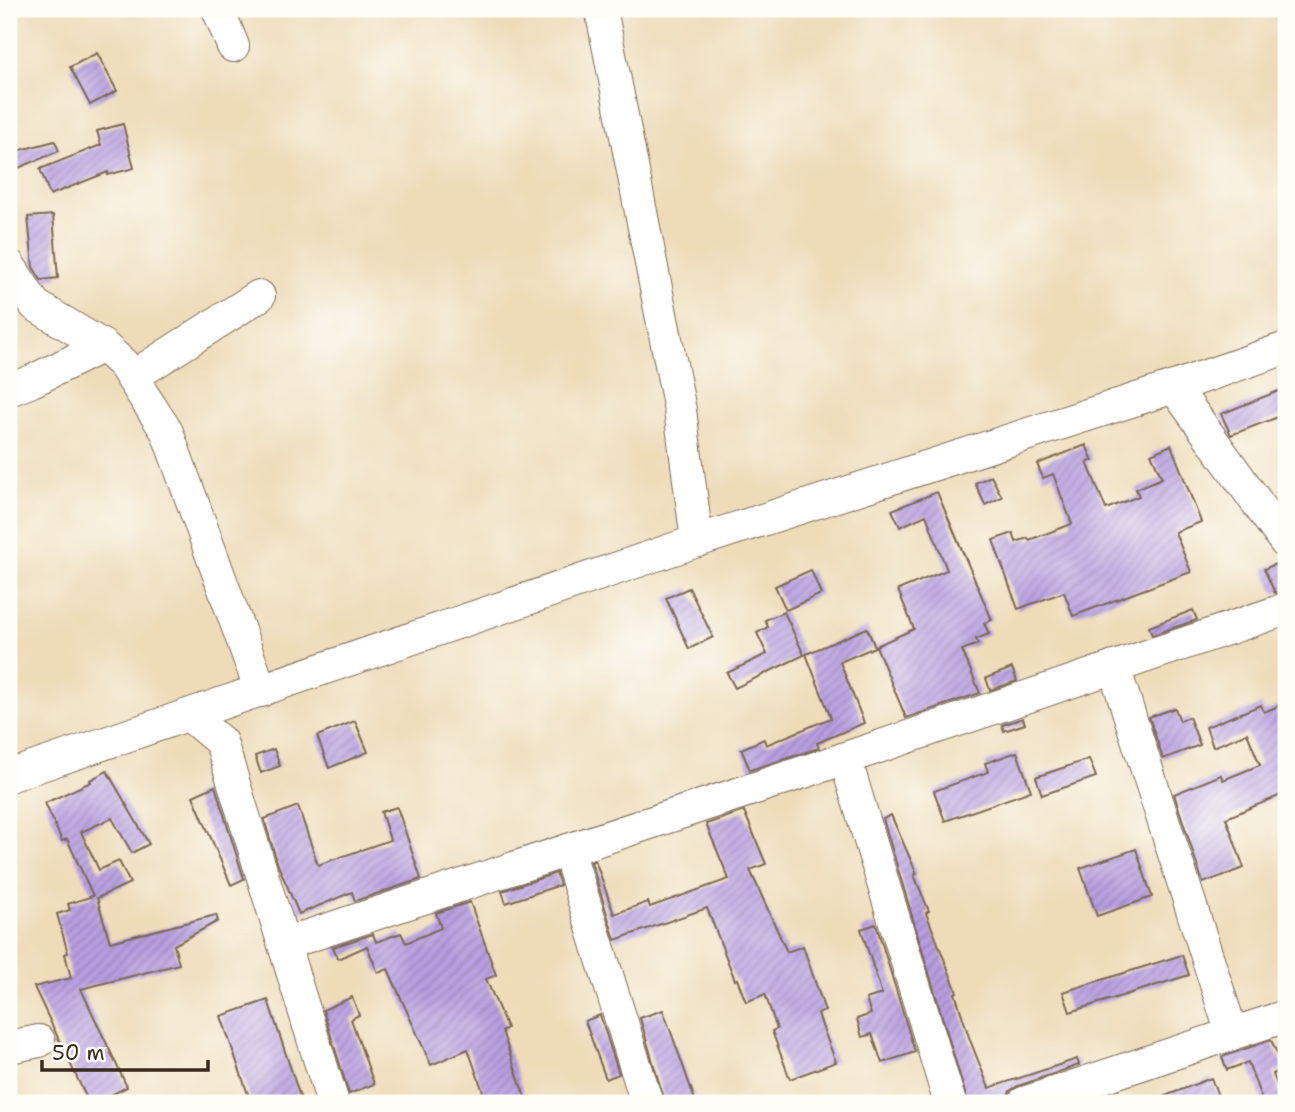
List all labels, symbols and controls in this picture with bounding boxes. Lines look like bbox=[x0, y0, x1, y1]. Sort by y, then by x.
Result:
scale bar bbox=[42, 1028, 208, 1072]
text: 50 m bbox=[52, 1039, 105, 1067]

